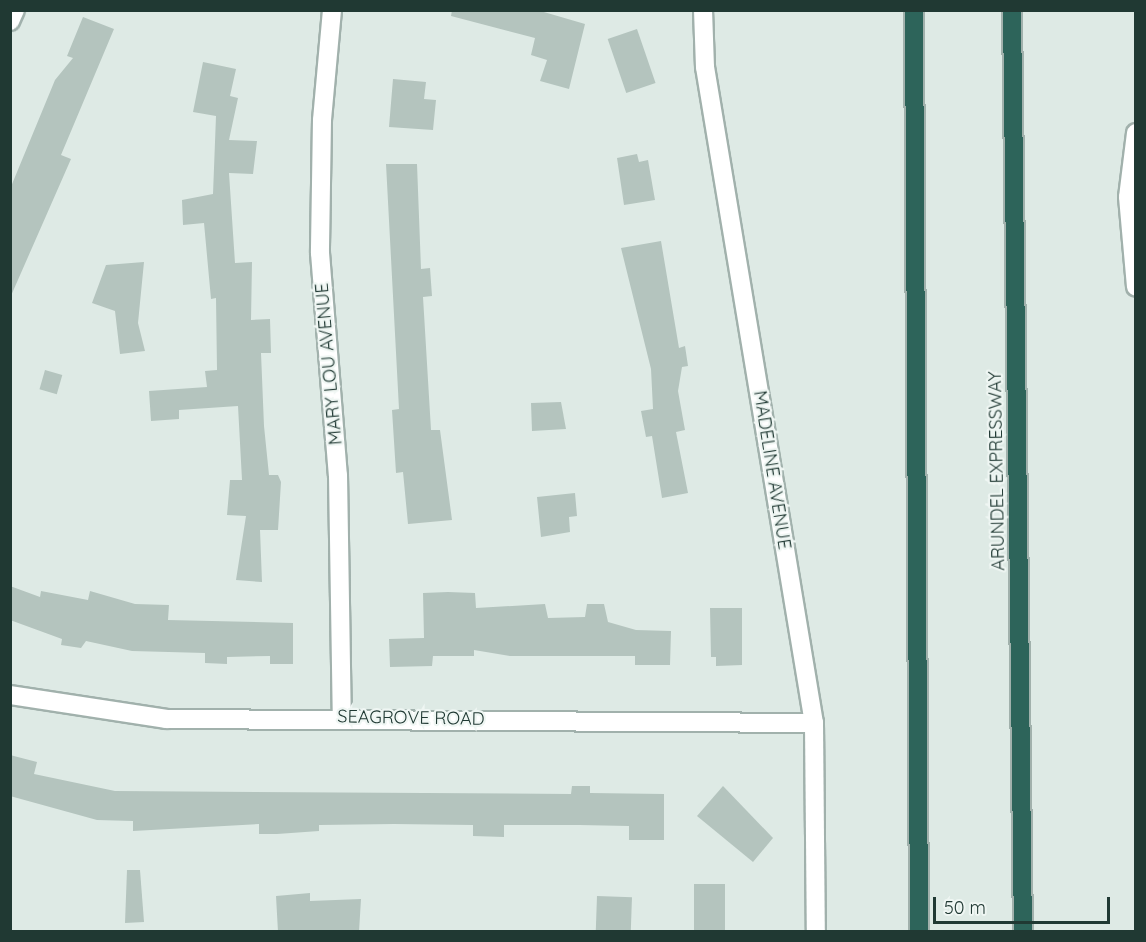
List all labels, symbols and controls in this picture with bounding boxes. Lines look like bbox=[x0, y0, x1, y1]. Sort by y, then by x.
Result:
street label: MARY LOU AVENUE bbox=[311, 282, 347, 446]
street label: ARUNDEL EXPRESSWAY bbox=[984, 371, 1010, 571]
street label: MADELINE AVENUE bbox=[749, 389, 795, 551]
street label: SEAGROVE ROAD bbox=[337, 706, 485, 730]
scale bar bbox=[936, 885, 1113, 923]
text: 50 m bbox=[944, 896, 986, 919]

